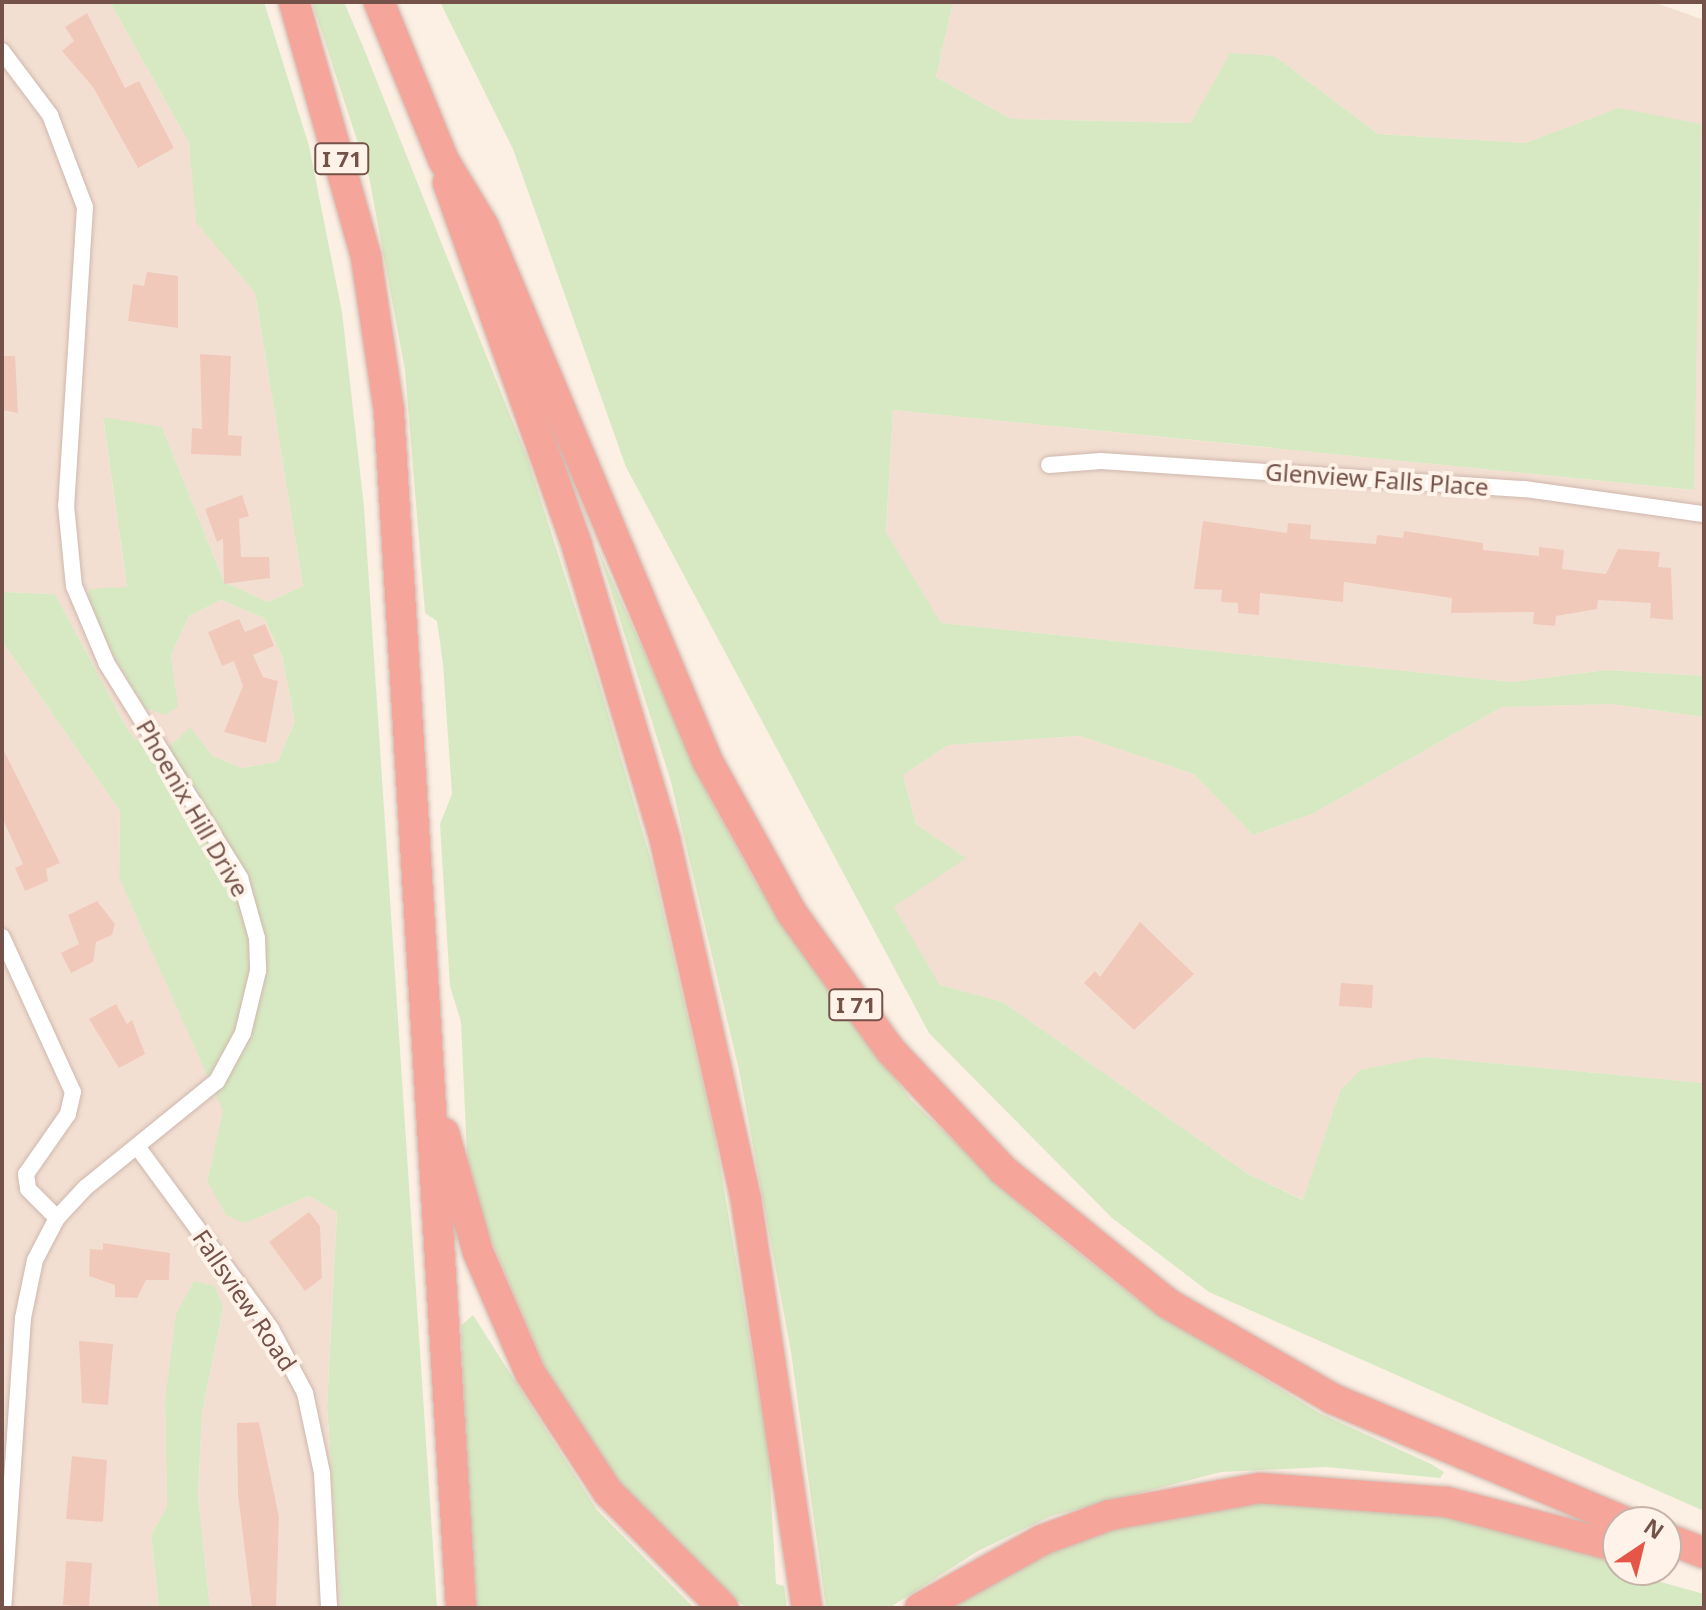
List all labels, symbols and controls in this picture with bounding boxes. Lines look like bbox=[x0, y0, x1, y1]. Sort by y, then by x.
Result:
road number: I 71 bbox=[314, 141, 370, 177]
street label: Glenview Falls Place bbox=[1264, 457, 1490, 501]
street label: Phoenix Hill Drive bbox=[131, 714, 255, 902]
road number: I 71 bbox=[828, 987, 884, 1023]
street label: Fallsview Road bbox=[187, 1224, 303, 1376]
north arrow bbox=[1602, 1506, 1682, 1586]
text: N bbox=[1639, 1511, 1671, 1545]

